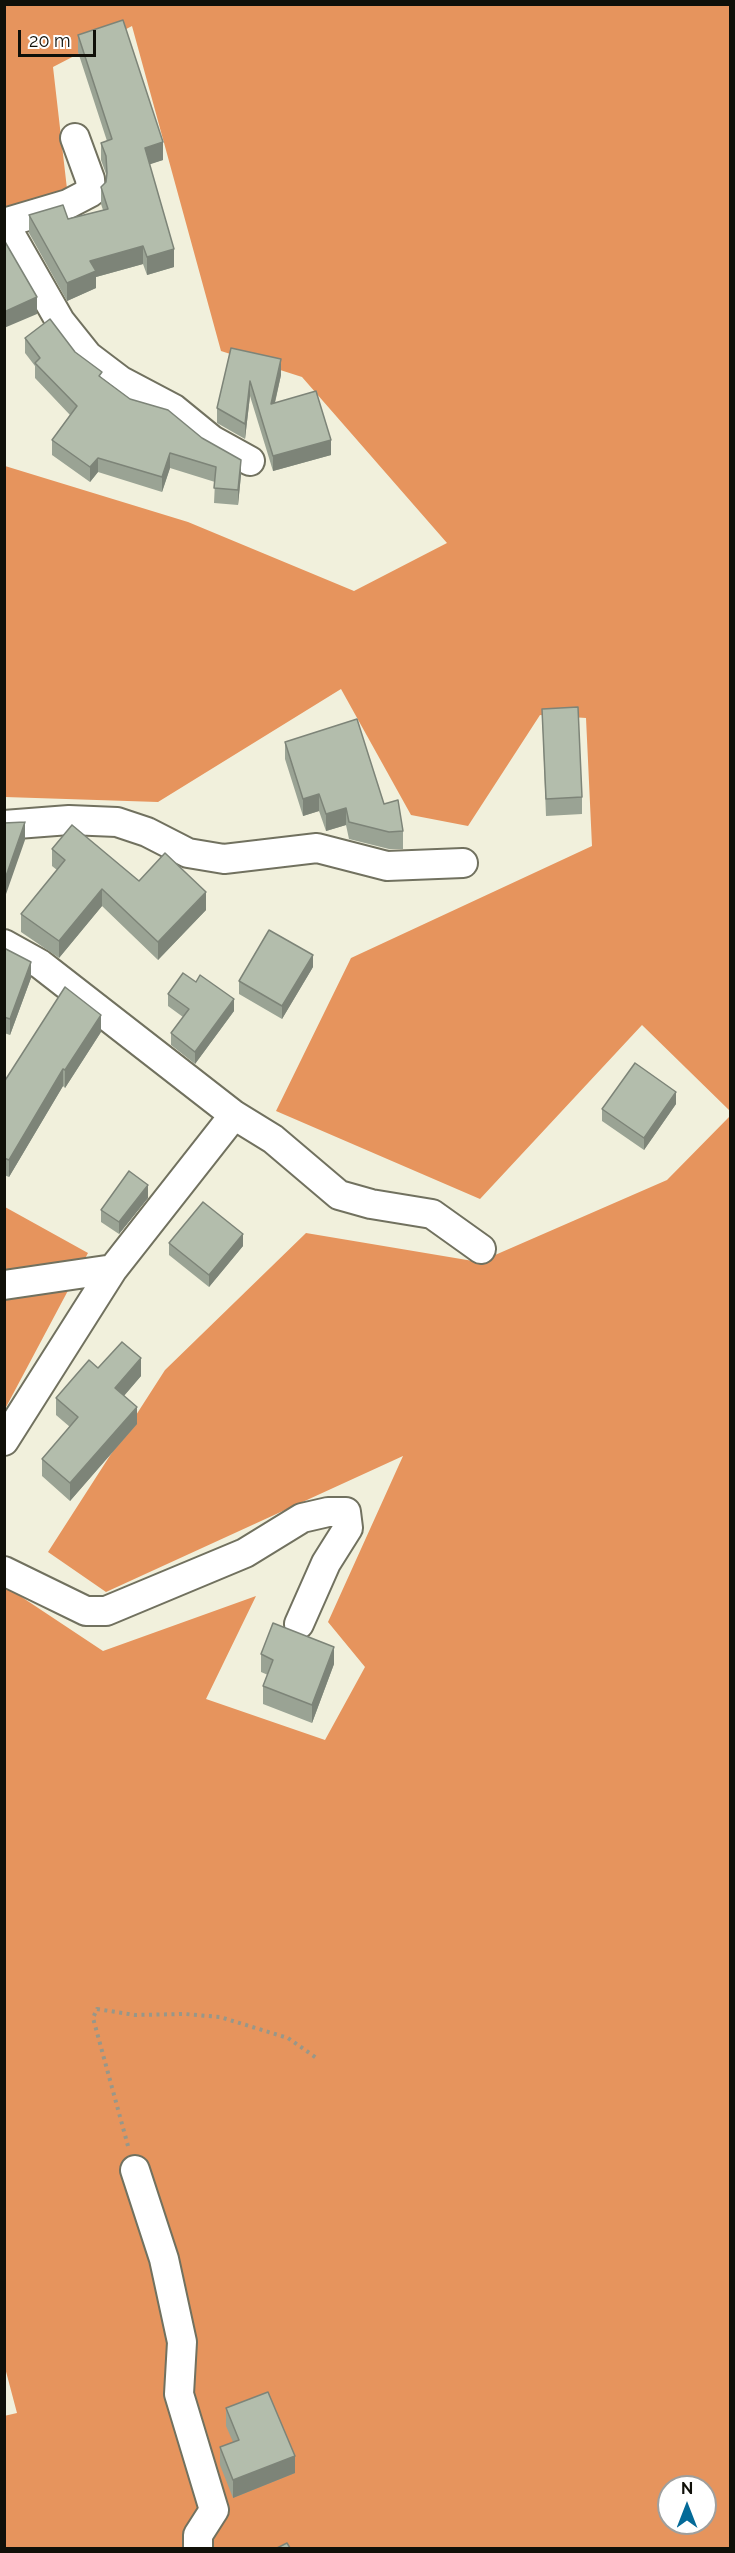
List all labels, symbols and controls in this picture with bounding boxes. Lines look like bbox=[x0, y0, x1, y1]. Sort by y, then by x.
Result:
scale bar bbox=[21, 18, 99, 56]
text: 20 m bbox=[29, 30, 71, 51]
north arrow bbox=[657, 2475, 717, 2535]
text: N bbox=[681, 2479, 693, 2498]

